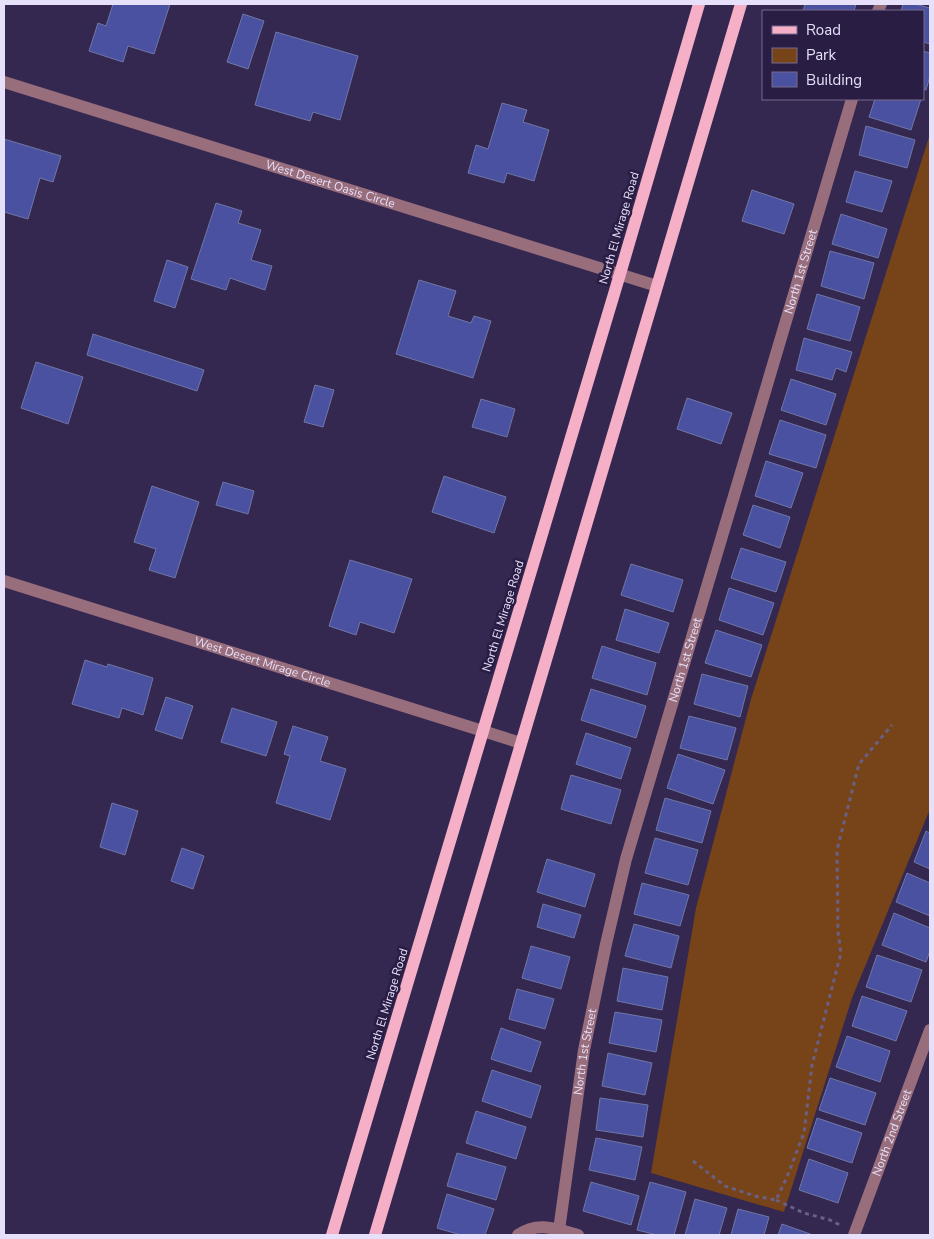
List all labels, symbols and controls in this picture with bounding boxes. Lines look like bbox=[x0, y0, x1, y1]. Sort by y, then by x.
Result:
legend bbox=[762, 10, 924, 100]
text: Road bbox=[806, 20, 841, 40]
text: Park bbox=[806, 45, 836, 65]
text: Building bbox=[806, 70, 862, 90]
street label: West Desert Oasis Circle bbox=[264, 156, 397, 212]
street label: North El Mirage Road bbox=[595, 170, 643, 286]
street label: North 1st Street bbox=[781, 227, 821, 316]
street label: North El Mirage Road bbox=[478, 558, 528, 674]
street label: North 1st Street bbox=[665, 615, 706, 704]
street label: West Desert Mirage Circle bbox=[192, 633, 333, 691]
street label: North El Mirage Road bbox=[362, 946, 412, 1062]
street label: North 1st Street bbox=[570, 1007, 601, 1096]
street label: North 2nd Street bbox=[869, 1086, 916, 1178]

